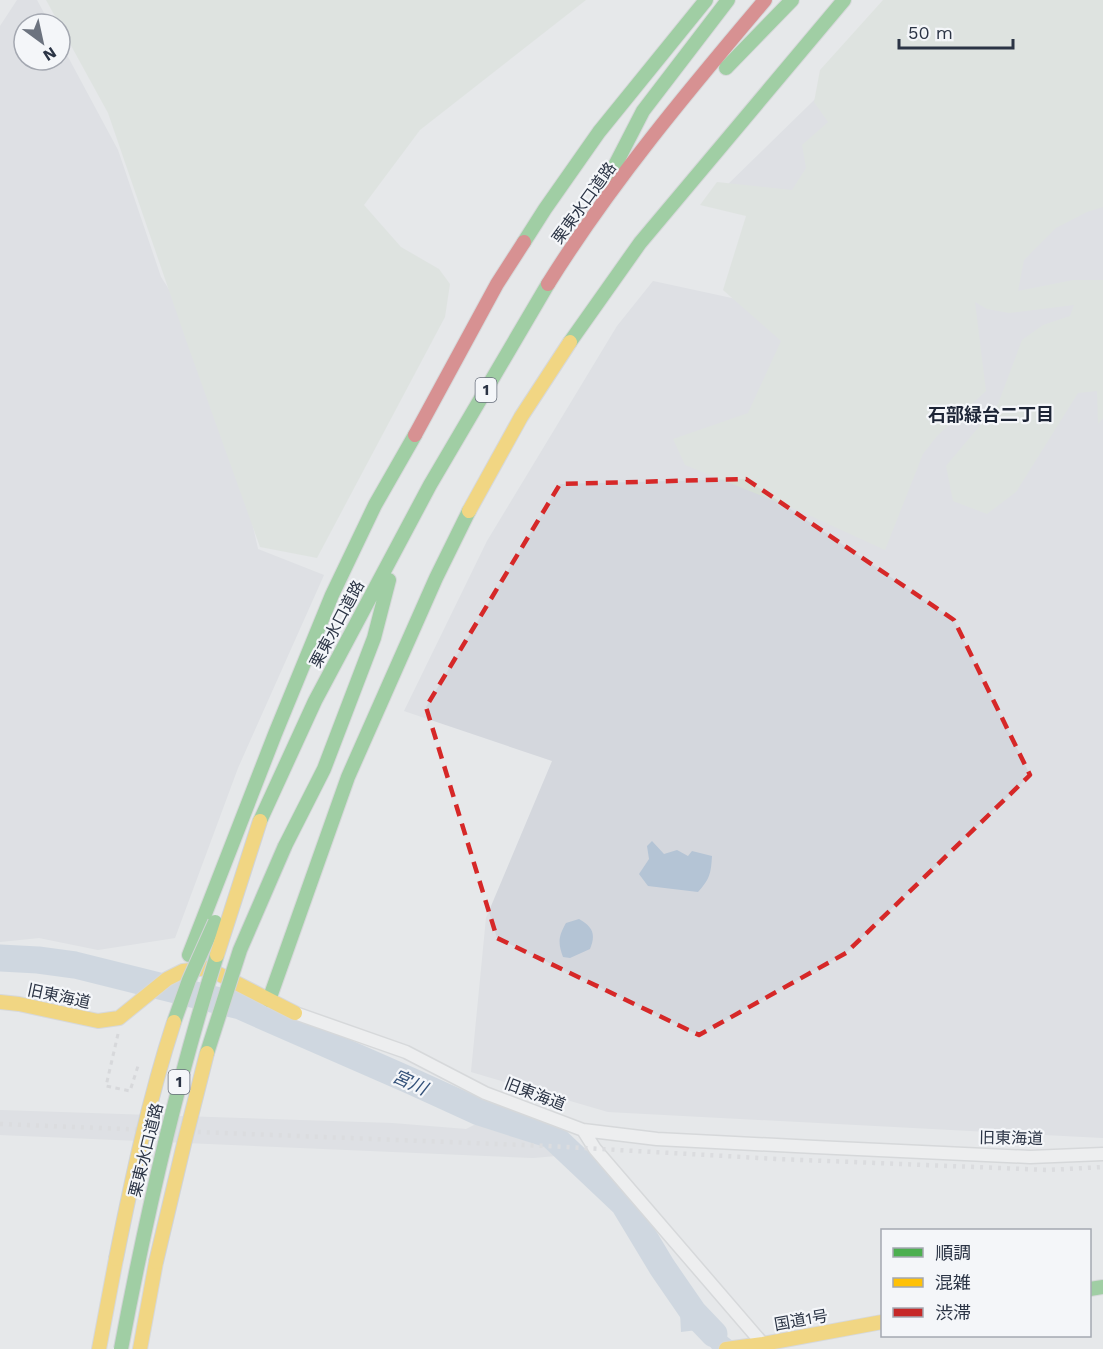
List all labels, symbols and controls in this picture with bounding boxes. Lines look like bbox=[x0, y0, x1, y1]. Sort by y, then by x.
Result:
north arrow bbox=[12, 12, 72, 72]
scale bar bbox=[899, 12, 1013, 50]
text: 50 m bbox=[908, 22, 953, 43]
text: N bbox=[40, 43, 60, 65]
street label: 栗東水口道路 bbox=[548, 159, 620, 247]
road number: 1 bbox=[476, 378, 496, 402]
district label: 石部緑台二丁目 bbox=[928, 404, 1054, 425]
street label: 栗東水口道路 bbox=[306, 577, 368, 671]
street label: 旧東海道 bbox=[26, 980, 92, 1012]
water label: 宮川 bbox=[389, 1065, 433, 1100]
road number: 1 bbox=[168, 1070, 190, 1094]
street label: 旧東海道 bbox=[502, 1074, 568, 1114]
street label: 栗東水口道路 bbox=[125, 1101, 167, 1199]
street label: 旧東海道 bbox=[979, 1128, 1043, 1148]
legend bbox=[881, 1229, 1091, 1337]
text: 順調 bbox=[935, 1242, 971, 1263]
text: 混雑 bbox=[935, 1272, 971, 1293]
text: 渋滞 bbox=[935, 1302, 971, 1323]
street label: 国道1号 bbox=[773, 1306, 829, 1334]

